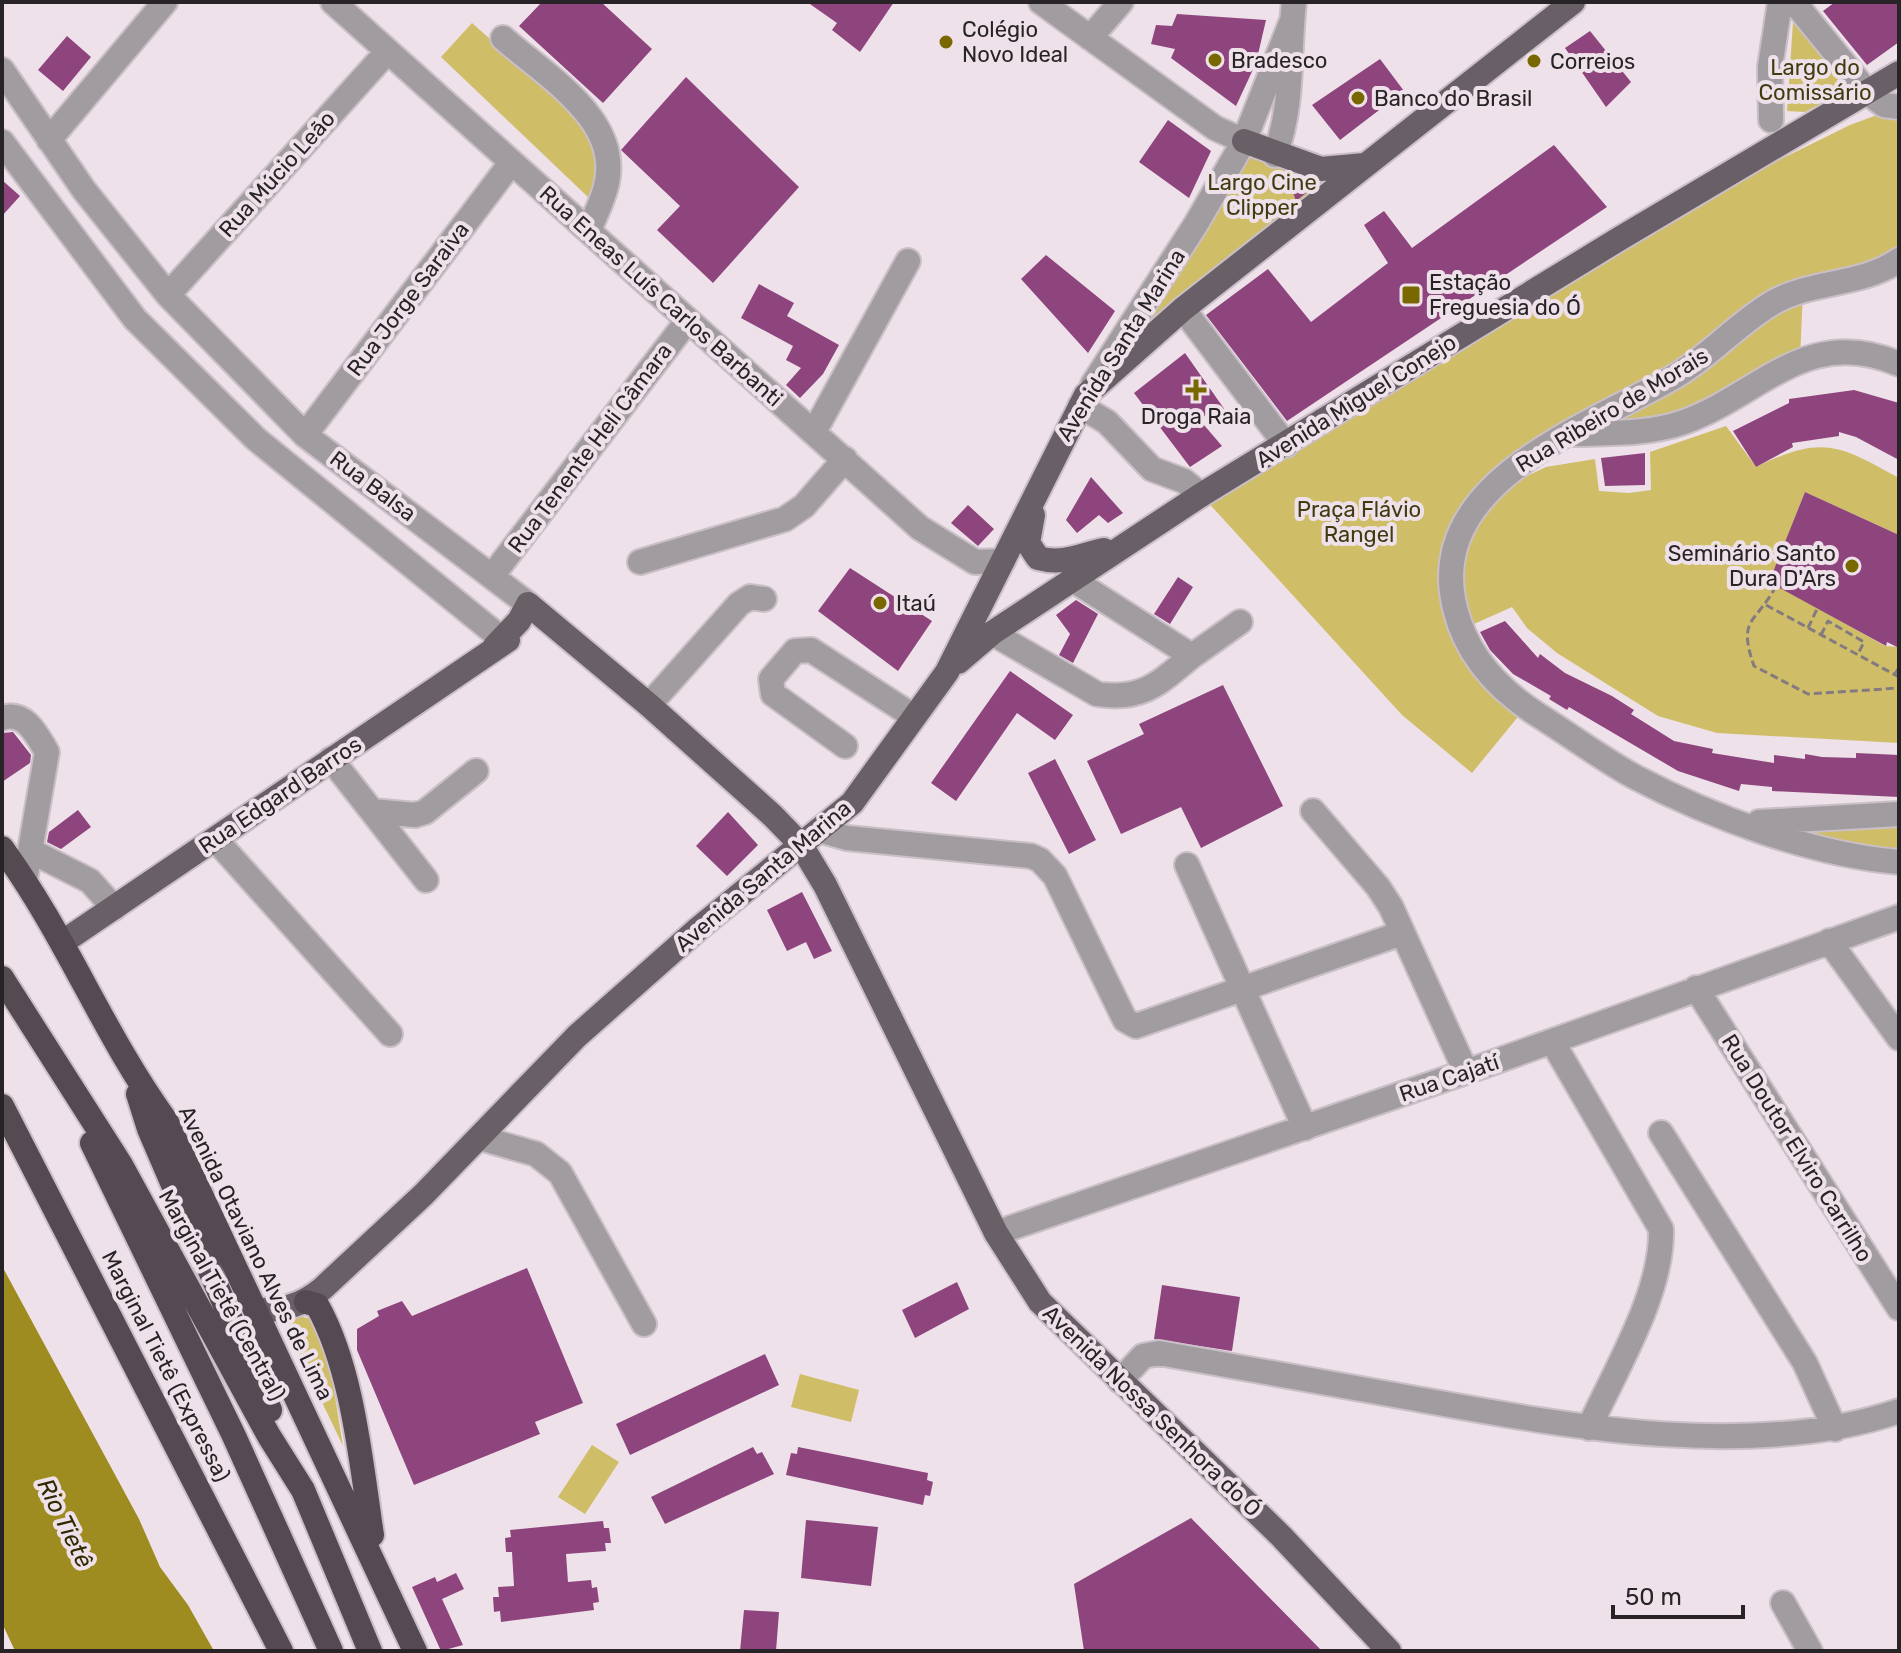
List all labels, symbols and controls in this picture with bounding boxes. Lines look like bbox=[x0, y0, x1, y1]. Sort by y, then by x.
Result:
place label: Colégio Novo Ideal bbox=[962, 16, 1068, 68]
marker: Colégio Novo Ideal bbox=[937, 33, 955, 51]
place label: Bradesco bbox=[1231, 47, 1327, 74]
place label: Correios bbox=[1550, 48, 1635, 75]
marker: Bradesco bbox=[1206, 51, 1224, 69]
marker: Correios bbox=[1525, 52, 1543, 70]
park label: Largo do Comissário bbox=[1758, 54, 1872, 106]
place label: Banco do Brasil bbox=[1374, 85, 1532, 112]
marker: Banco do Brasil bbox=[1349, 89, 1367, 107]
street label: Rua Múcio Leão bbox=[213, 105, 341, 243]
park label: Largo Cine Clipper bbox=[1207, 169, 1317, 221]
street label: Rua Eneas Luís Carlos Barbanti bbox=[534, 180, 788, 412]
street label: Rua Jorge Saraiva bbox=[341, 217, 475, 381]
street label: Avenida Santa Marina bbox=[1051, 244, 1191, 446]
place label: Estação Freguesia do Ó bbox=[1429, 269, 1581, 321]
marker: Estação Freguesia do Ó bbox=[1400, 284, 1422, 306]
street label: Avenida Miguel Conejo bbox=[1251, 328, 1461, 474]
street label: Rua Tenente Heli Câmara bbox=[502, 338, 678, 558]
street label: Rua Ribeiro de Morais bbox=[1511, 342, 1713, 478]
marker: Droga Raia bbox=[1187, 381, 1205, 399]
place label: Droga Raia bbox=[1141, 403, 1251, 430]
street label: Rua Balsa bbox=[325, 445, 421, 527]
park label: Praça Flávio Rangel bbox=[1297, 496, 1421, 548]
place label: Seminário Santo Dura D'Ars bbox=[1668, 540, 1836, 592]
marker: Seminário Santo Dura D'Ars bbox=[1843, 557, 1861, 575]
place label: Itaú bbox=[896, 590, 936, 617]
marker: Itaú bbox=[871, 594, 889, 612]
street label: Rua Edgard Barros bbox=[193, 731, 367, 859]
street label: Avenida Santa Marina bbox=[670, 795, 856, 957]
street label: Rua Doutor Elviro Carrilho bbox=[1716, 1029, 1878, 1267]
street label: Rua Cajatí bbox=[1396, 1048, 1504, 1108]
street label: Avenida Otaviano Alves de Lima bbox=[173, 1101, 339, 1405]
street label: Marginal Tietê (Central) bbox=[153, 1185, 291, 1405]
street label: Marginal Tietê (Expressa) bbox=[96, 1246, 236, 1486]
street label: Avenida Nossa Senhora do Ó bbox=[1037, 1300, 1267, 1522]
water label: Rio Tietê bbox=[31, 1474, 99, 1572]
scale bar bbox=[1613, 1569, 1743, 1619]
text: 50 m bbox=[1625, 1583, 1682, 1611]

